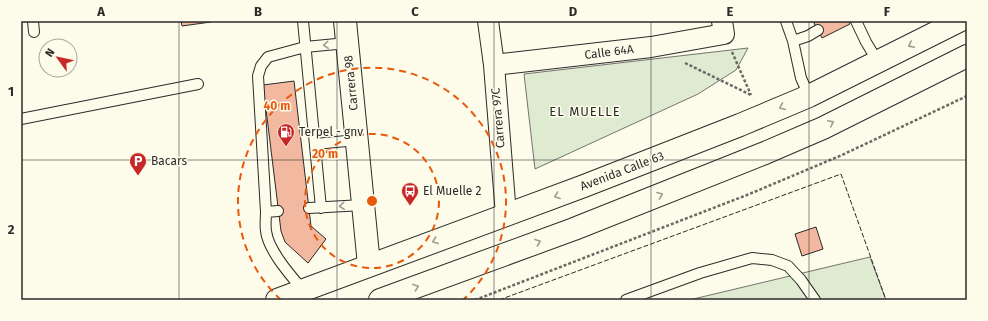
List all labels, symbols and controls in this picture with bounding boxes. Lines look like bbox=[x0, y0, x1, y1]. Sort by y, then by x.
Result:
text: A bbox=[96, 4, 105, 19]
text: B bbox=[254, 4, 262, 19]
text: C bbox=[411, 4, 419, 19]
text: D bbox=[569, 4, 578, 19]
text: E bbox=[727, 4, 734, 19]
text: F bbox=[884, 4, 891, 19]
north arrow bbox=[38, 38, 78, 78]
one-way arrow bbox=[323, 40, 329, 49]
one-way arrow bbox=[908, 40, 916, 47]
street label: Calle 64A bbox=[584, 42, 634, 62]
text: N bbox=[43, 46, 57, 59]
street label: Carrera 98 bbox=[341, 54, 361, 111]
text: 1 bbox=[8, 84, 14, 99]
street label: Carrera 97C bbox=[488, 87, 508, 149]
text: 40 m bbox=[264, 99, 290, 113]
one-way arrow bbox=[779, 103, 786, 111]
district label: EL MUELLE bbox=[549, 104, 621, 119]
one-way arrow bbox=[827, 120, 835, 128]
fuel station icon: Terpel - gnv bbox=[276, 122, 296, 147]
place label: Terpel - gnv bbox=[299, 125, 363, 139]
text: 20 m bbox=[312, 147, 338, 161]
street label: Avenida Calle 63 bbox=[578, 149, 666, 193]
parking icon: Bacars bbox=[128, 151, 148, 176]
place label: Bacars bbox=[151, 154, 187, 168]
bus stop icon: El Muelle 2 bbox=[400, 181, 420, 206]
place label: El Muelle 2 bbox=[423, 184, 482, 198]
one-way arrow bbox=[554, 192, 561, 200]
one-way arrow bbox=[656, 192, 663, 200]
centre of rings bbox=[365, 194, 379, 208]
one-way arrow bbox=[339, 202, 345, 211]
text: 2 bbox=[8, 222, 15, 237]
one-way arrow bbox=[432, 237, 439, 245]
one-way arrow bbox=[535, 238, 542, 246]
one-way arrow bbox=[413, 283, 420, 291]

